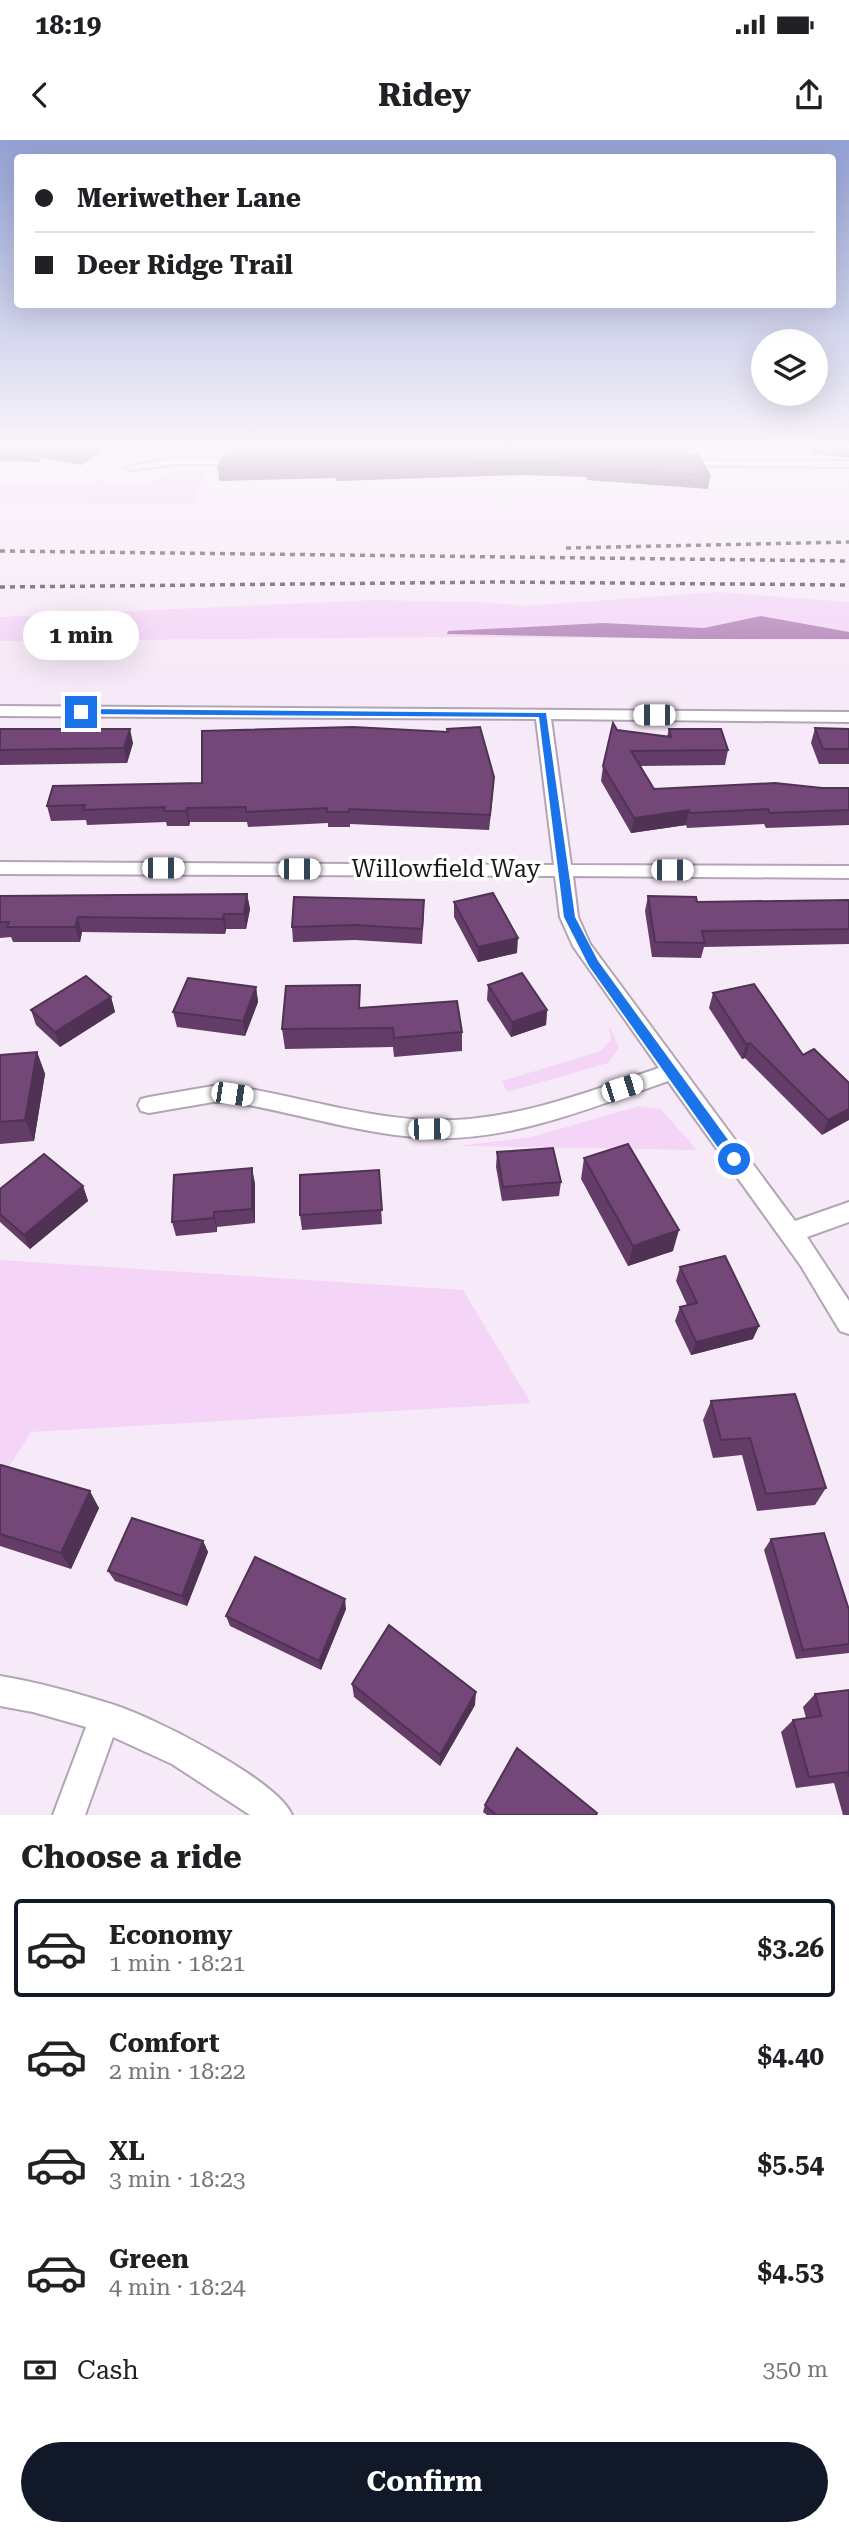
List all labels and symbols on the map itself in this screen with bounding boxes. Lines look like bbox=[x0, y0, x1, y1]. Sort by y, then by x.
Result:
callout: 1 min bbox=[23, 610, 139, 660]
route end bbox=[65, 696, 97, 728]
car bbox=[634, 705, 676, 726]
street label: Willowfield Way bbox=[352, 855, 541, 883]
car bbox=[143, 858, 185, 879]
car bbox=[279, 859, 321, 880]
car bbox=[652, 860, 694, 881]
car bbox=[599, 1072, 646, 1104]
car bbox=[210, 1081, 255, 1107]
car bbox=[408, 1118, 451, 1140]
route start bbox=[718, 1143, 750, 1175]

